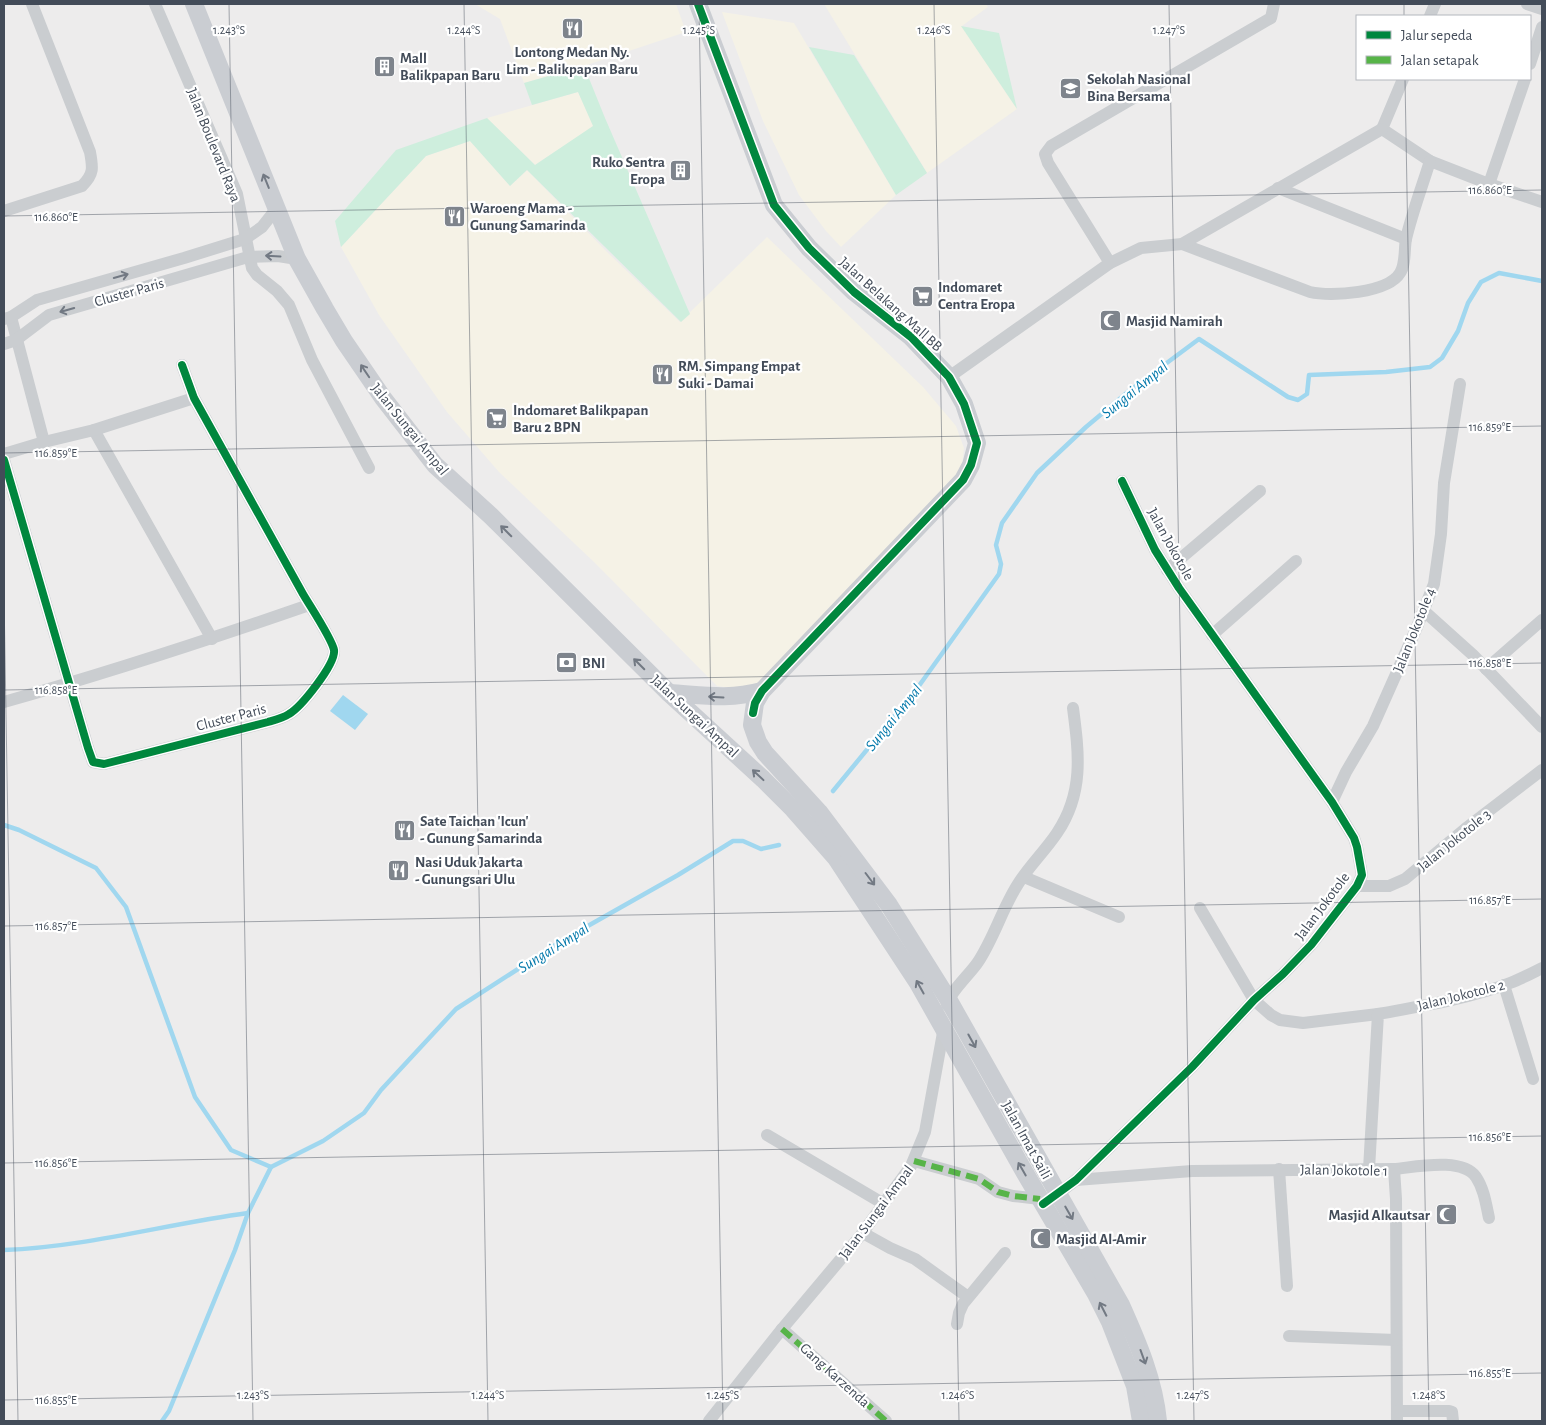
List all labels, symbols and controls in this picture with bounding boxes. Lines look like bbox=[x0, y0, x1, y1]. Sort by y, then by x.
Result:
legend bbox=[1356, 15, 1531, 80]
restaurant icon: Lontong Medan Ny. Lim - Balikpapan Baru bbox=[560, 17, 584, 41]
text: 1.243°S bbox=[213, 24, 245, 36]
text: 1.244°S bbox=[447, 24, 481, 36]
text: 1.245°S bbox=[683, 24, 715, 36]
text: 1.246°S bbox=[918, 24, 951, 36]
text: 1.247°S bbox=[1153, 24, 1185, 36]
text: Jalur sepeda bbox=[1401, 28, 1473, 43]
place label: Lontong Medan Ny. Lim - Balikpapan Baru bbox=[506, 45, 638, 77]
place label: Mall Balikpapan Baru bbox=[400, 51, 500, 83]
text: Jalan setapak bbox=[1401, 53, 1479, 68]
building icon: Mall Balikpapan Baru bbox=[372, 55, 396, 79]
place label: Sekolah Nasional Bina Bersama bbox=[1087, 72, 1191, 104]
school or university icon: Sekolah Nasional Bina Bersama bbox=[1059, 76, 1083, 100]
street label: Jalan Boulevard Raya bbox=[184, 86, 243, 204]
place label: Ruko Sentra Eropa bbox=[592, 155, 665, 187]
building icon: Ruko Sentra Eropa bbox=[669, 159, 693, 183]
one-way arrow bbox=[260, 174, 270, 189]
text: 116.860°E bbox=[1468, 184, 1512, 196]
place label: Waroeng Mama - Gunung Samarinda bbox=[470, 201, 586, 233]
restaurant icon: Waroeng Mama - Gunung Samarinda bbox=[442, 205, 466, 229]
text: 116.860°E bbox=[34, 211, 78, 223]
one-way arrow bbox=[265, 252, 281, 261]
street label: Jalan Belakang Mall BB bbox=[836, 254, 945, 354]
one-way arrow bbox=[113, 270, 129, 280]
street label: Cluster Paris bbox=[93, 275, 166, 310]
place label: Indomaret Centra Eropa bbox=[938, 280, 1015, 312]
supermarket icon: Indomaret Centra Eropa bbox=[910, 284, 934, 308]
one-way arrow bbox=[60, 306, 76, 315]
mosque icon: Masjid Namirah bbox=[1098, 309, 1122, 333]
place label: Masjid Namirah bbox=[1126, 314, 1223, 329]
water label: Sungai Ampal bbox=[1098, 358, 1172, 422]
place label: RM. Simpang Empat Suki - Damai bbox=[678, 359, 800, 391]
restaurant icon: RM. Simpang Empat Suki - Damai bbox=[650, 363, 674, 387]
one-way arrow bbox=[359, 364, 370, 378]
street label: Jalan Sungai Ampal bbox=[368, 381, 451, 478]
place label: Indomaret Balikpapan Baru 2 BPN bbox=[513, 403, 648, 435]
supermarket icon: Indomaret Balikpapan Baru 2 BPN bbox=[485, 407, 509, 431]
text: 116.859°E bbox=[1469, 421, 1511, 433]
text: 116.859°E bbox=[35, 447, 77, 459]
street label: Jalan Jokotole bbox=[1145, 506, 1197, 583]
one-way arrow bbox=[500, 525, 512, 537]
street label: Jalan Jokotole 4 bbox=[1391, 586, 1438, 675]
bank icon: BNI bbox=[554, 651, 578, 675]
place label: BNI bbox=[582, 656, 606, 671]
text: 116.858°E bbox=[1469, 657, 1511, 669]
one-way arrow bbox=[633, 658, 646, 670]
street label: Jalan Sungai Ampal bbox=[648, 672, 741, 760]
water label: Sungai Ampal bbox=[862, 681, 926, 755]
text: 116.858°E bbox=[35, 684, 77, 696]
one-way arrow bbox=[708, 692, 724, 701]
street label: Cluster Paris bbox=[195, 701, 268, 734]
one-way arrow bbox=[751, 769, 764, 781]
street label: Jalan Jokotole 3 bbox=[1415, 807, 1494, 874]
place label: Sate Taichan 'Icun' - Gunung Samarinda bbox=[420, 814, 542, 846]
restaurant icon: Sate Taichan 'Icun' - Gunung Samarinda bbox=[392, 818, 416, 842]
place label: Nasi Uduk Jakarta - Gunungsari Ulu bbox=[415, 855, 523, 887]
restaurant icon: Nasi Uduk Jakarta - Gunungsari Ulu bbox=[387, 859, 411, 883]
street label: Jalan Jokotole bbox=[1292, 870, 1353, 943]
one-way arrow bbox=[865, 872, 875, 886]
text: 116.857°E bbox=[1469, 894, 1511, 906]
text: 116.857°E bbox=[35, 920, 77, 932]
water label: Sungai Ampal bbox=[515, 920, 592, 977]
street label: Jalan Jokotole 2 bbox=[1416, 977, 1507, 1014]
one-way arrow bbox=[915, 980, 925, 995]
one-way arrow bbox=[967, 1033, 977, 1048]
street label: Jalan Imat Saili bbox=[999, 1099, 1054, 1182]
text: 116.856°E bbox=[1469, 1131, 1511, 1143]
text: 116.856°E bbox=[35, 1157, 77, 1169]
one-way arrow bbox=[1017, 1161, 1027, 1176]
street label: Jalan Jokotole 1 bbox=[1300, 1162, 1388, 1179]
street label: Jalan Sungai Ampal bbox=[836, 1163, 916, 1262]
mosque icon: Masjid Alkautsar bbox=[1434, 1203, 1458, 1227]
one-way arrow bbox=[1064, 1205, 1074, 1220]
place label: Masjid Alkautsar bbox=[1328, 1208, 1431, 1223]
mosque icon: Masjid Al-Amir bbox=[1028, 1227, 1052, 1251]
place label: Masjid Al-Amir bbox=[1056, 1232, 1147, 1247]
one-way arrow bbox=[1098, 1302, 1108, 1317]
street label: Gang Karzenda bbox=[797, 1340, 872, 1410]
one-way arrow bbox=[1139, 1349, 1148, 1365]
text: 116.855°E bbox=[1469, 1367, 1511, 1379]
text: 1.243°S bbox=[237, 1389, 269, 1401]
text: 1.244°S bbox=[471, 1389, 505, 1401]
text: 1.245°S bbox=[707, 1389, 739, 1401]
text: 1.246°S bbox=[942, 1389, 975, 1401]
text: 1.247°S bbox=[1177, 1389, 1209, 1401]
text: 1.248°S bbox=[1413, 1389, 1446, 1401]
text: 116.855°E bbox=[35, 1394, 77, 1406]

